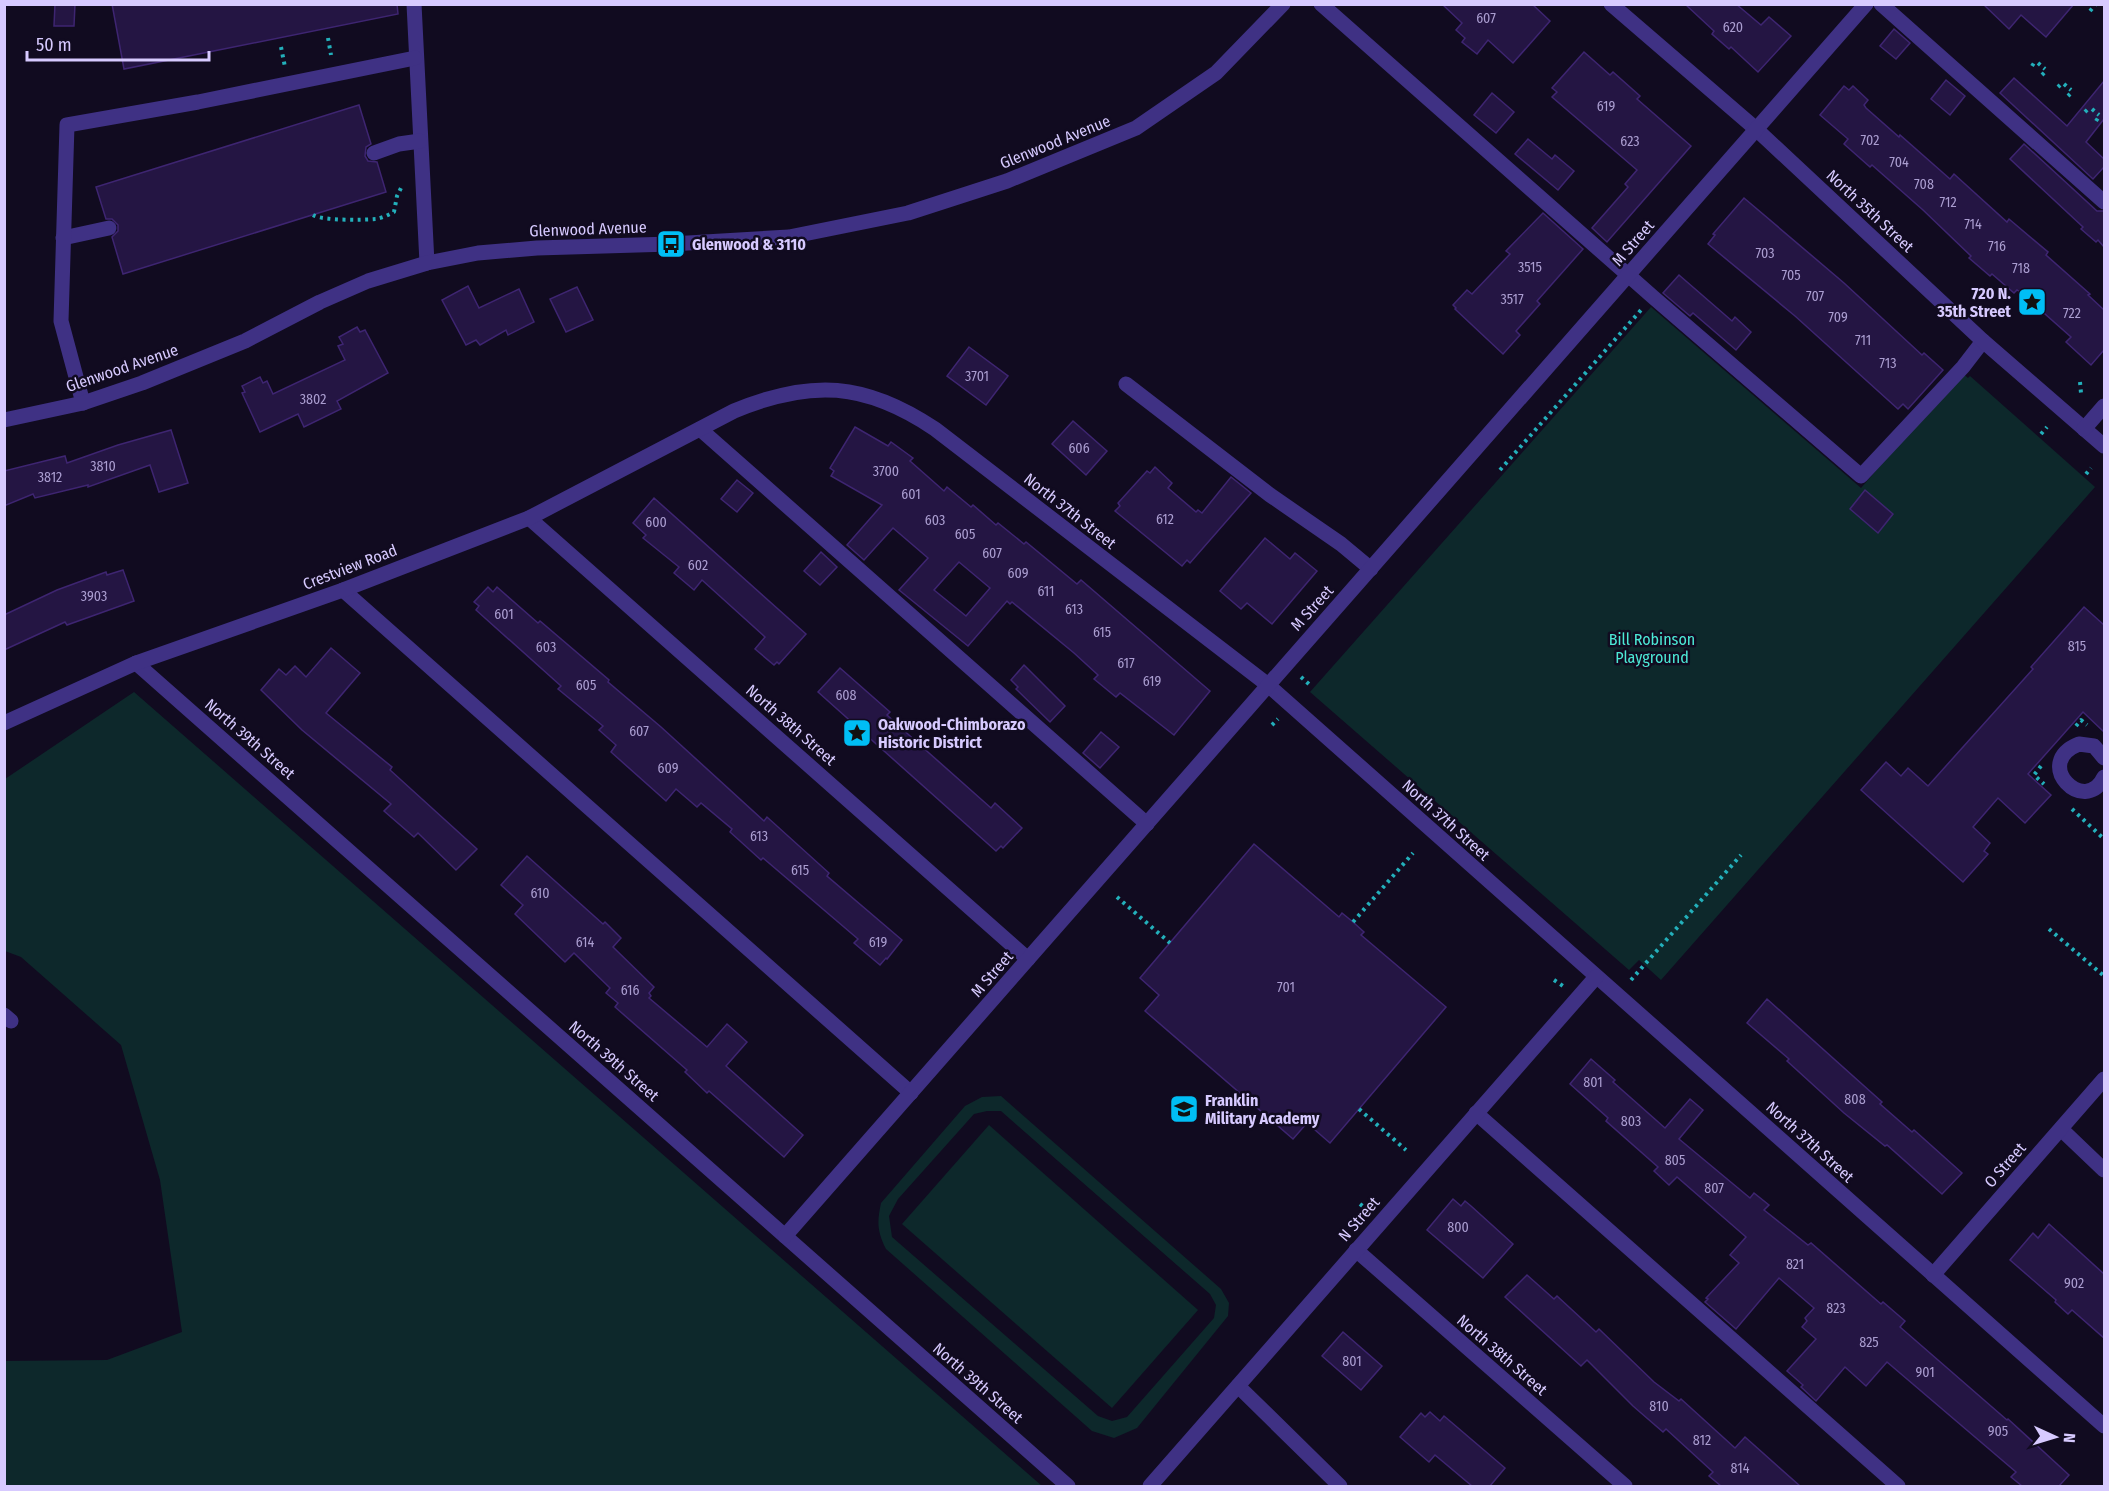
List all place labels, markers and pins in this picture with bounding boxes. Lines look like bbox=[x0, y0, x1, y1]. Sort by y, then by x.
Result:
bus stop icon: Glenwood & 3110 bbox=[655, 228, 687, 260]
place label: Glenwood & 3110 bbox=[692, 235, 806, 254]
place label: 720 N. 35th Street bbox=[1936, 284, 2011, 321]
place icon: 720 N. 35th Street bbox=[2016, 286, 2048, 318]
place label: Oakwood-Chimborazo Historic District bbox=[878, 715, 1026, 752]
place icon: Oakwood-Chimborazo Historic District bbox=[841, 717, 873, 749]
place label: Franklin Military Academy bbox=[1205, 1091, 1320, 1128]
school or university icon: Franklin Military Academy bbox=[1168, 1093, 1200, 1125]

